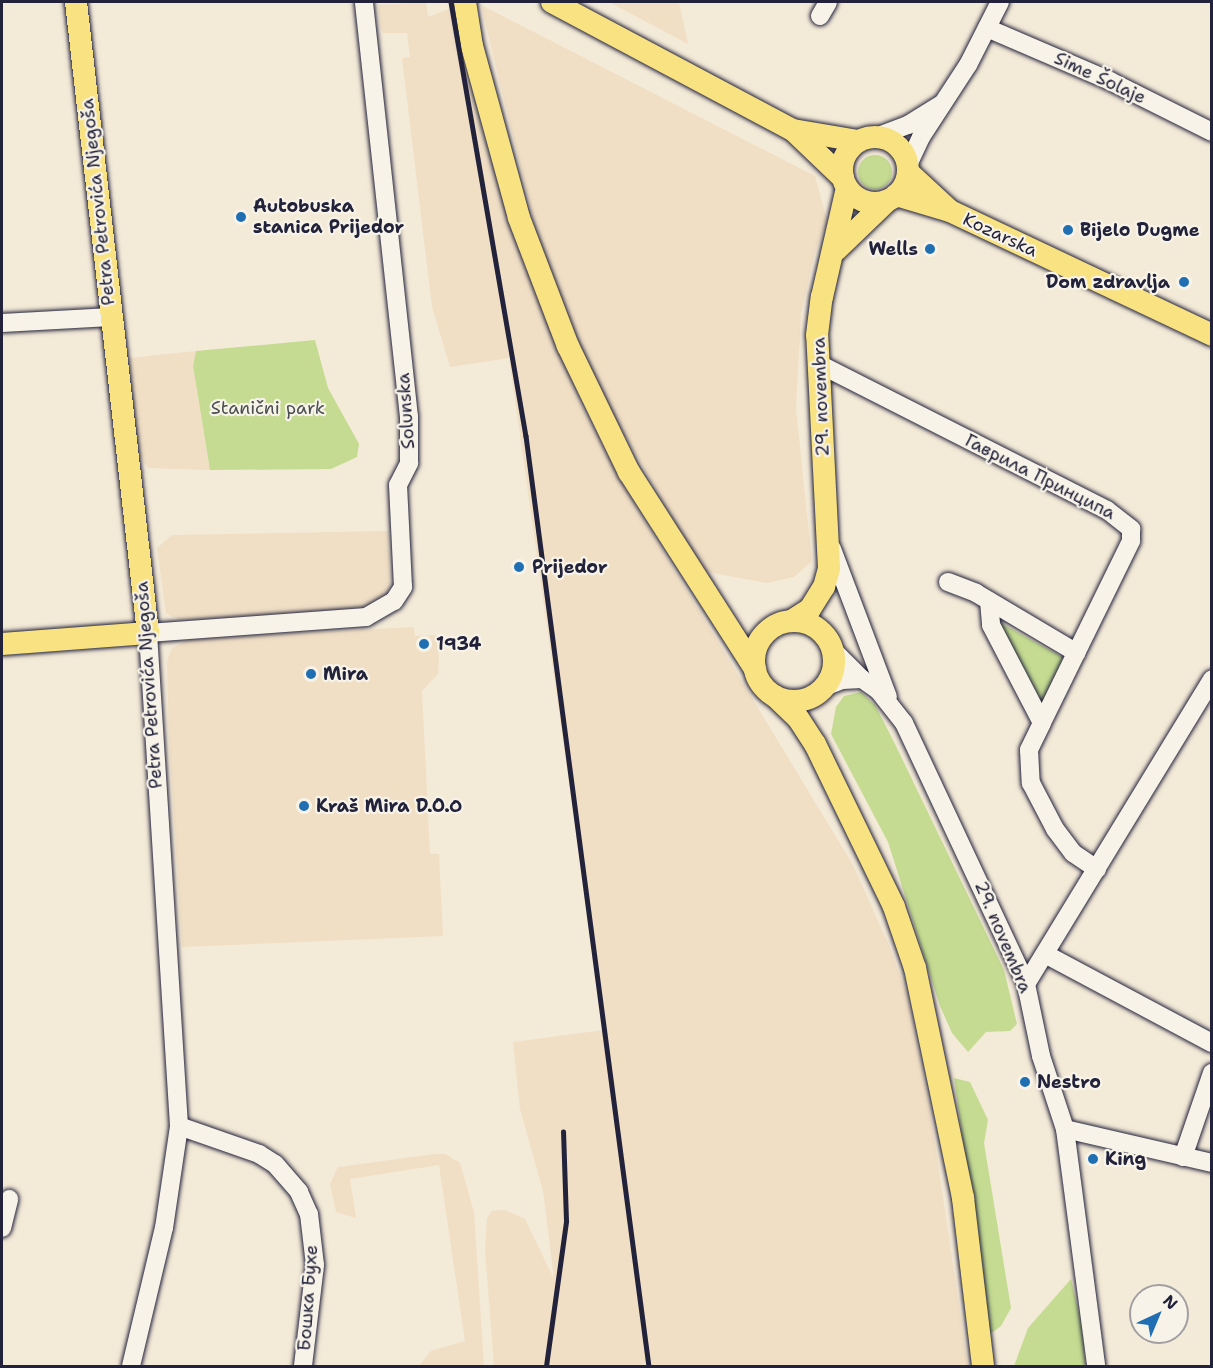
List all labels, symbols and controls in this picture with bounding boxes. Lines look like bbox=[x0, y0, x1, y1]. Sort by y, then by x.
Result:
street label: Sime Šolaje bbox=[1051, 47, 1149, 109]
street label: Petra Petrovića Njegoša bbox=[76, 97, 120, 307]
place label: Autobuska stanica Prijedor bbox=[253, 196, 404, 238]
street label: Kozarska bbox=[959, 208, 1041, 262]
marker: Autobuska stanica Prijedor bbox=[234, 210, 248, 224]
place label: Bijelo Dugme bbox=[1080, 219, 1199, 241]
marker: Bijelo Dugme bbox=[1061, 223, 1075, 237]
place label: Wells bbox=[868, 238, 918, 260]
marker: Wells bbox=[923, 242, 937, 256]
place label: Dom zdravlja bbox=[1046, 271, 1170, 293]
marker: Dom zdravlja bbox=[1175, 273, 1193, 291]
street label: 29. novembra bbox=[808, 337, 834, 457]
street label: Solunska bbox=[393, 372, 419, 450]
park label: Stanični park bbox=[211, 397, 325, 419]
street label: Гаврила Принципа bbox=[961, 430, 1119, 524]
place label: Prijedor bbox=[532, 556, 608, 578]
marker: Prijedor bbox=[510, 558, 528, 576]
street label: Petra Petrovića Njegoša bbox=[131, 581, 167, 789]
place label: 1934 bbox=[436, 633, 481, 655]
marker: 1934 bbox=[417, 637, 431, 651]
place label: Mira bbox=[323, 663, 368, 685]
marker: Mira bbox=[304, 667, 318, 681]
place label: Kraš Mira D.O.O bbox=[316, 795, 462, 817]
marker: Kraš Mira D.O.O bbox=[297, 799, 311, 813]
street label: 29. novembra bbox=[970, 878, 1036, 996]
place label: Nestro bbox=[1037, 1071, 1101, 1093]
marker: Nestro bbox=[1018, 1075, 1032, 1089]
place label: King bbox=[1105, 1148, 1146, 1170]
marker: King bbox=[1086, 1152, 1100, 1166]
street label: Бошка Бухе bbox=[294, 1244, 322, 1352]
north arrow bbox=[1129, 1284, 1189, 1344]
text: N bbox=[1159, 1290, 1182, 1314]

